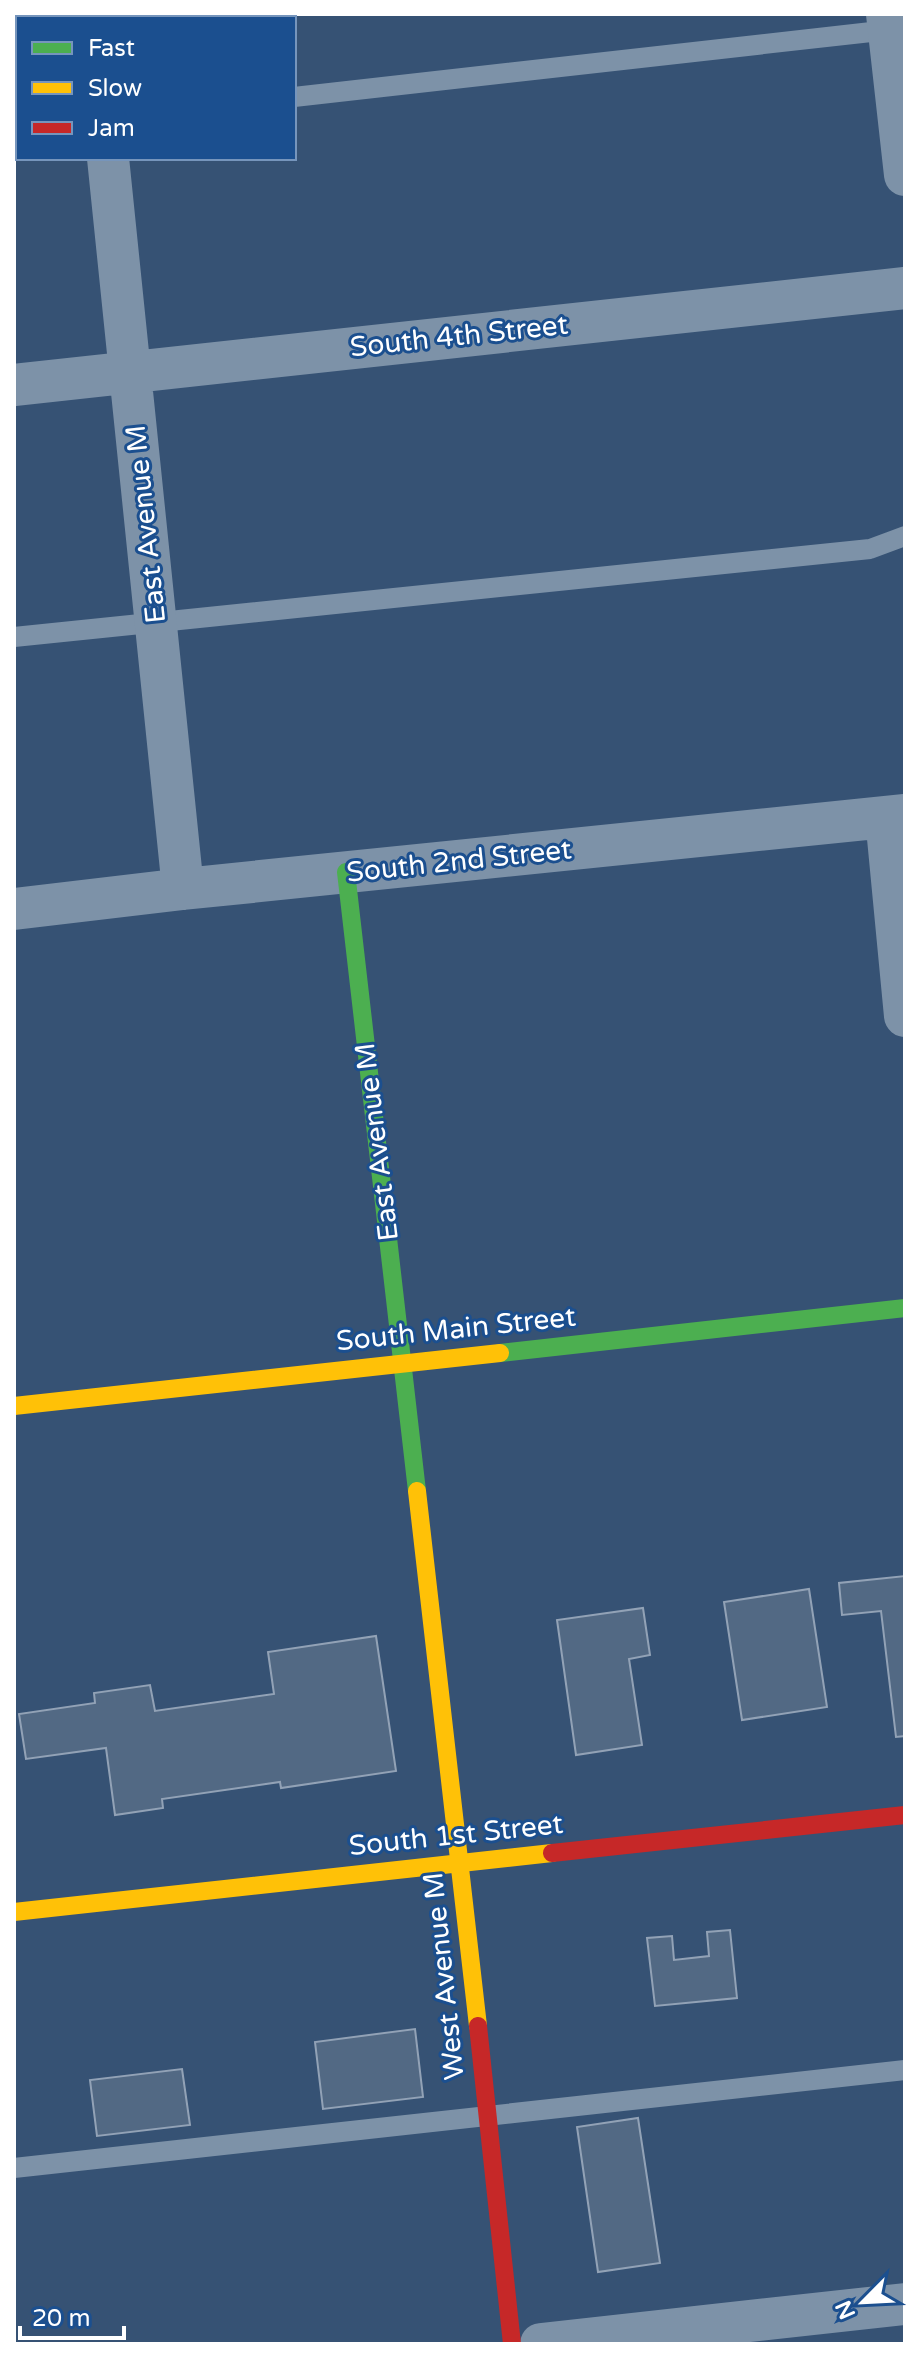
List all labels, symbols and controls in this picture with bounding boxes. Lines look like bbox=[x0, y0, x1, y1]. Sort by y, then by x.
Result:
legend bbox=[16, 16, 296, 160]
text: Fast bbox=[88, 34, 135, 63]
text: Slow bbox=[88, 74, 142, 103]
text: Jam bbox=[88, 114, 135, 143]
street label: South 4th Street bbox=[348, 308, 570, 364]
street label: East Avenue M bbox=[119, 423, 173, 625]
street label: South 2nd Street bbox=[345, 832, 573, 890]
street label: East Avenue M bbox=[348, 1041, 406, 1243]
street label: South Main Street bbox=[335, 1299, 578, 1358]
street label: South 1st Street bbox=[347, 1807, 565, 1863]
street label: West Avenue M bbox=[416, 1870, 472, 2082]
north arrow bbox=[823, 2262, 903, 2342]
scale bar bbox=[20, 2290, 124, 2340]
text: N bbox=[830, 2296, 861, 2323]
text: 20 m bbox=[32, 2304, 90, 2333]

